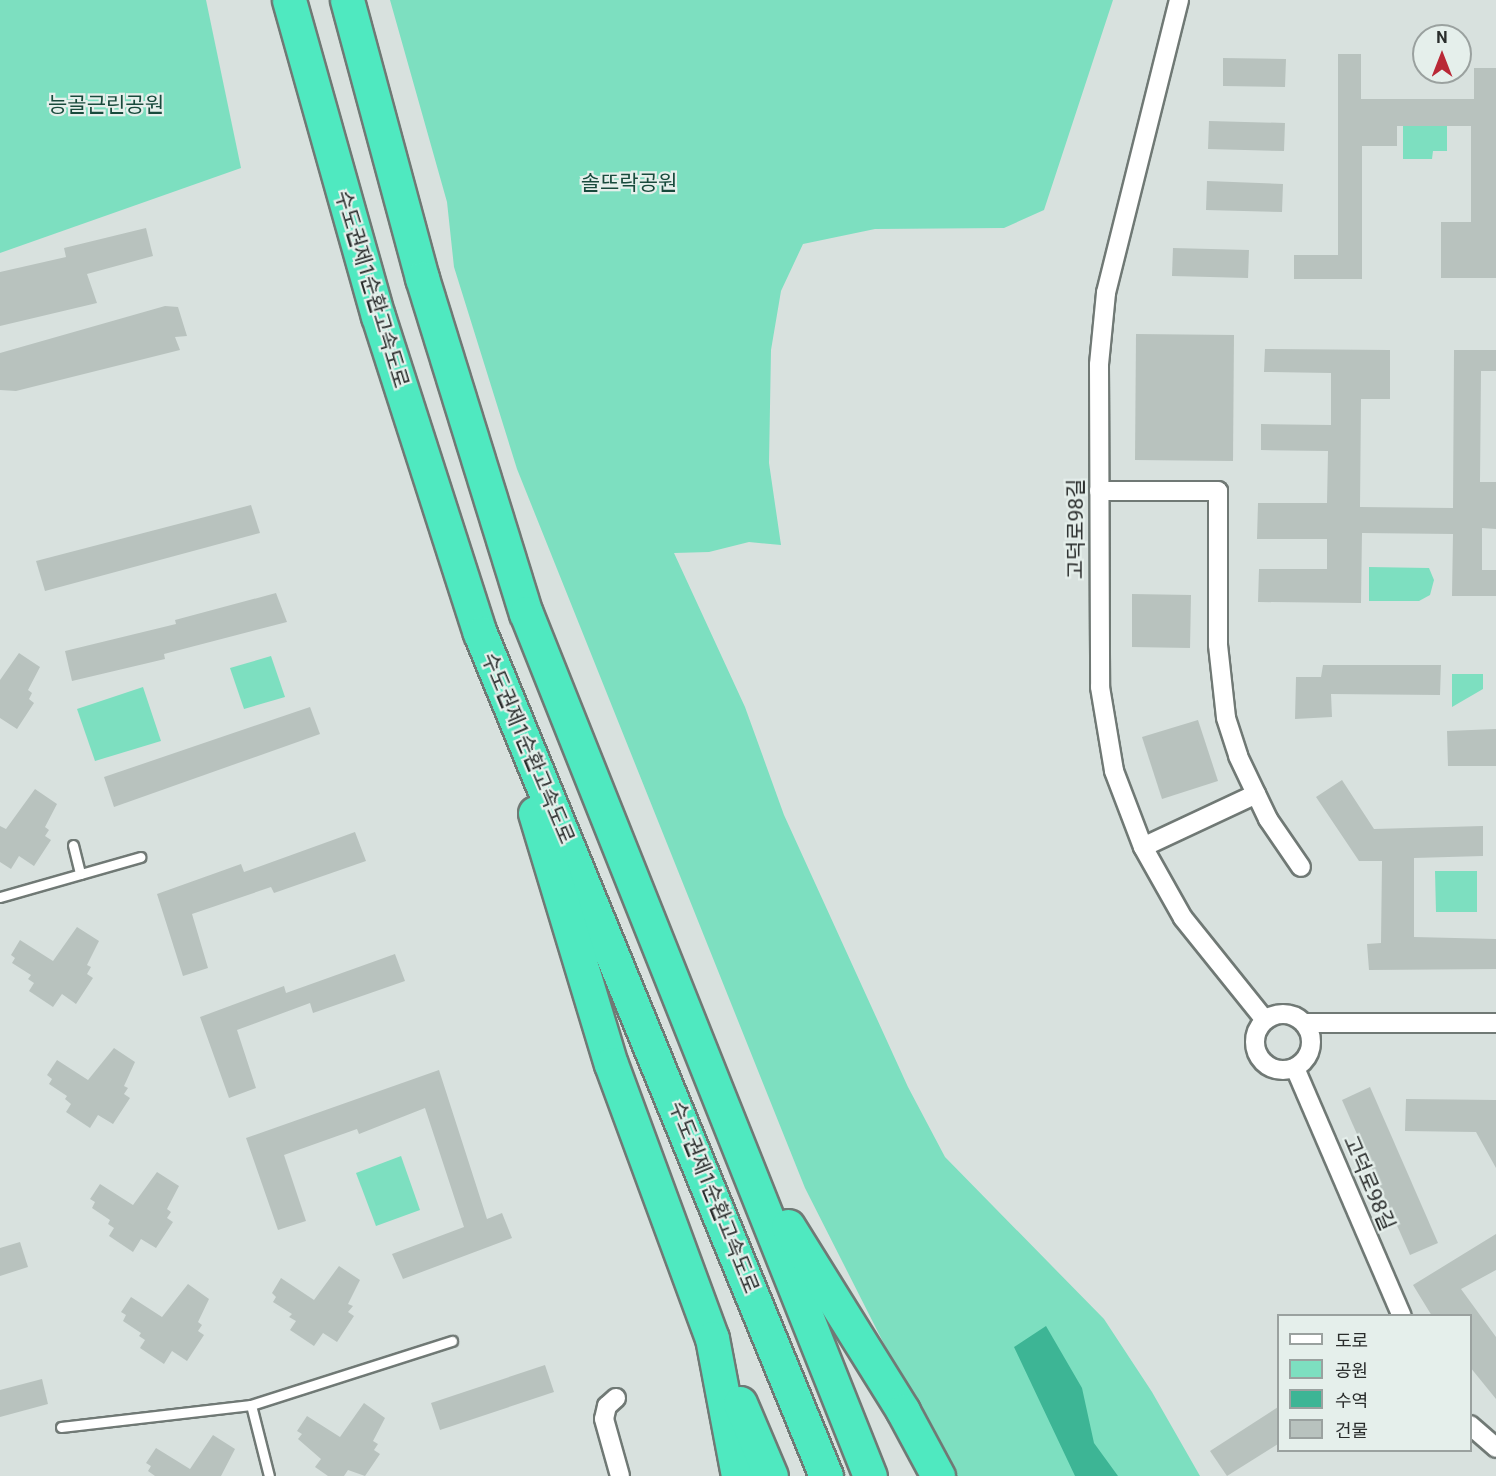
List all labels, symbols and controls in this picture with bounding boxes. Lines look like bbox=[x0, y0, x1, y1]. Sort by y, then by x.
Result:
north arrow bbox=[1412, 24, 1472, 84]
text: N bbox=[1436, 28, 1448, 47]
park label: 능골근린공원 bbox=[48, 92, 164, 118]
park label: 솔뜨락공원 bbox=[581, 170, 677, 196]
street label: 수도권제1순환고속도로 bbox=[330, 187, 414, 391]
street label: 고덕로98길 bbox=[1063, 479, 1089, 579]
street label: 수도권제1순환고속도로 bbox=[476, 649, 580, 847]
street label: 수도권제1순환고속도로 bbox=[664, 1097, 764, 1297]
street label: 고덕로98길 bbox=[1338, 1132, 1400, 1234]
legend bbox=[1277, 1314, 1472, 1452]
text: 도로 bbox=[1335, 1330, 1368, 1351]
text: 공원 bbox=[1335, 1360, 1368, 1381]
text: 수역 bbox=[1335, 1390, 1368, 1411]
text: 건물 bbox=[1335, 1420, 1368, 1441]

